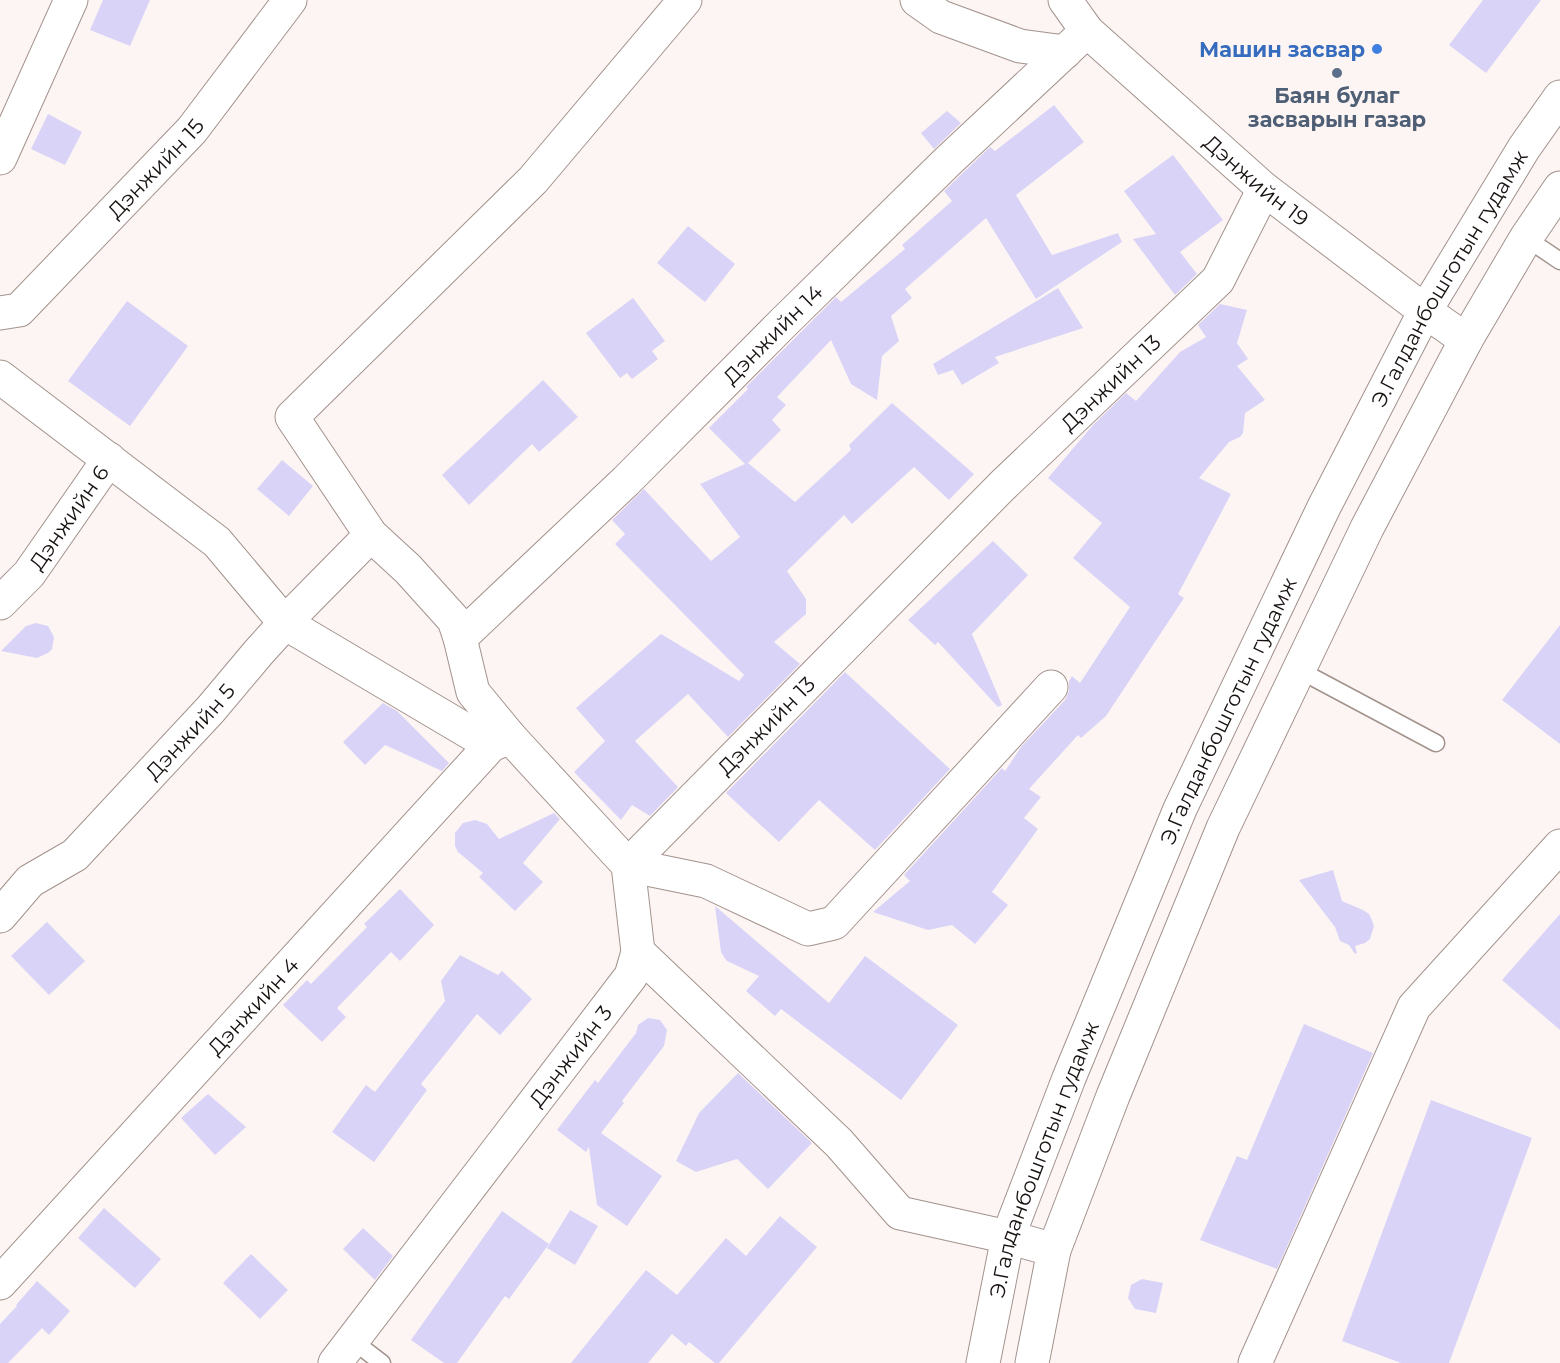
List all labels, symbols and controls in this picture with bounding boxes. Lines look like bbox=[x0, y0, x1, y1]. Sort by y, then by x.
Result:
place label: Машин засвар bbox=[1199, 37, 1365, 62]
marker: Машин засвар bbox=[1370, 42, 1384, 56]
marker: Баян булаг засварын газар bbox=[1330, 66, 1344, 80]
place label: Баян булаг засварын газар bbox=[1248, 83, 1426, 132]
street label: Дэнжийн 15 bbox=[102, 113, 209, 223]
street label: Дэнжийн 19 bbox=[1199, 129, 1314, 231]
street label: Э.Галданбошготын гудамж bbox=[1365, 145, 1532, 411]
street label: Дэнжийн 14 bbox=[717, 279, 827, 389]
street label: Дэнжийн 13 bbox=[1055, 329, 1166, 436]
street label: Дэнжийн 6 bbox=[23, 460, 114, 574]
street label: Э.Галданбошготын гудамж bbox=[1154, 573, 1301, 848]
street label: Дэнжийн 13 bbox=[712, 671, 820, 780]
street label: Дэнжийн 5 bbox=[140, 678, 240, 784]
street label: Дэнжийн 4 bbox=[202, 952, 303, 1060]
street label: Дэнжийн 3 bbox=[524, 1000, 617, 1111]
street label: Э.Галданбошготын гудамж bbox=[984, 1017, 1104, 1300]

